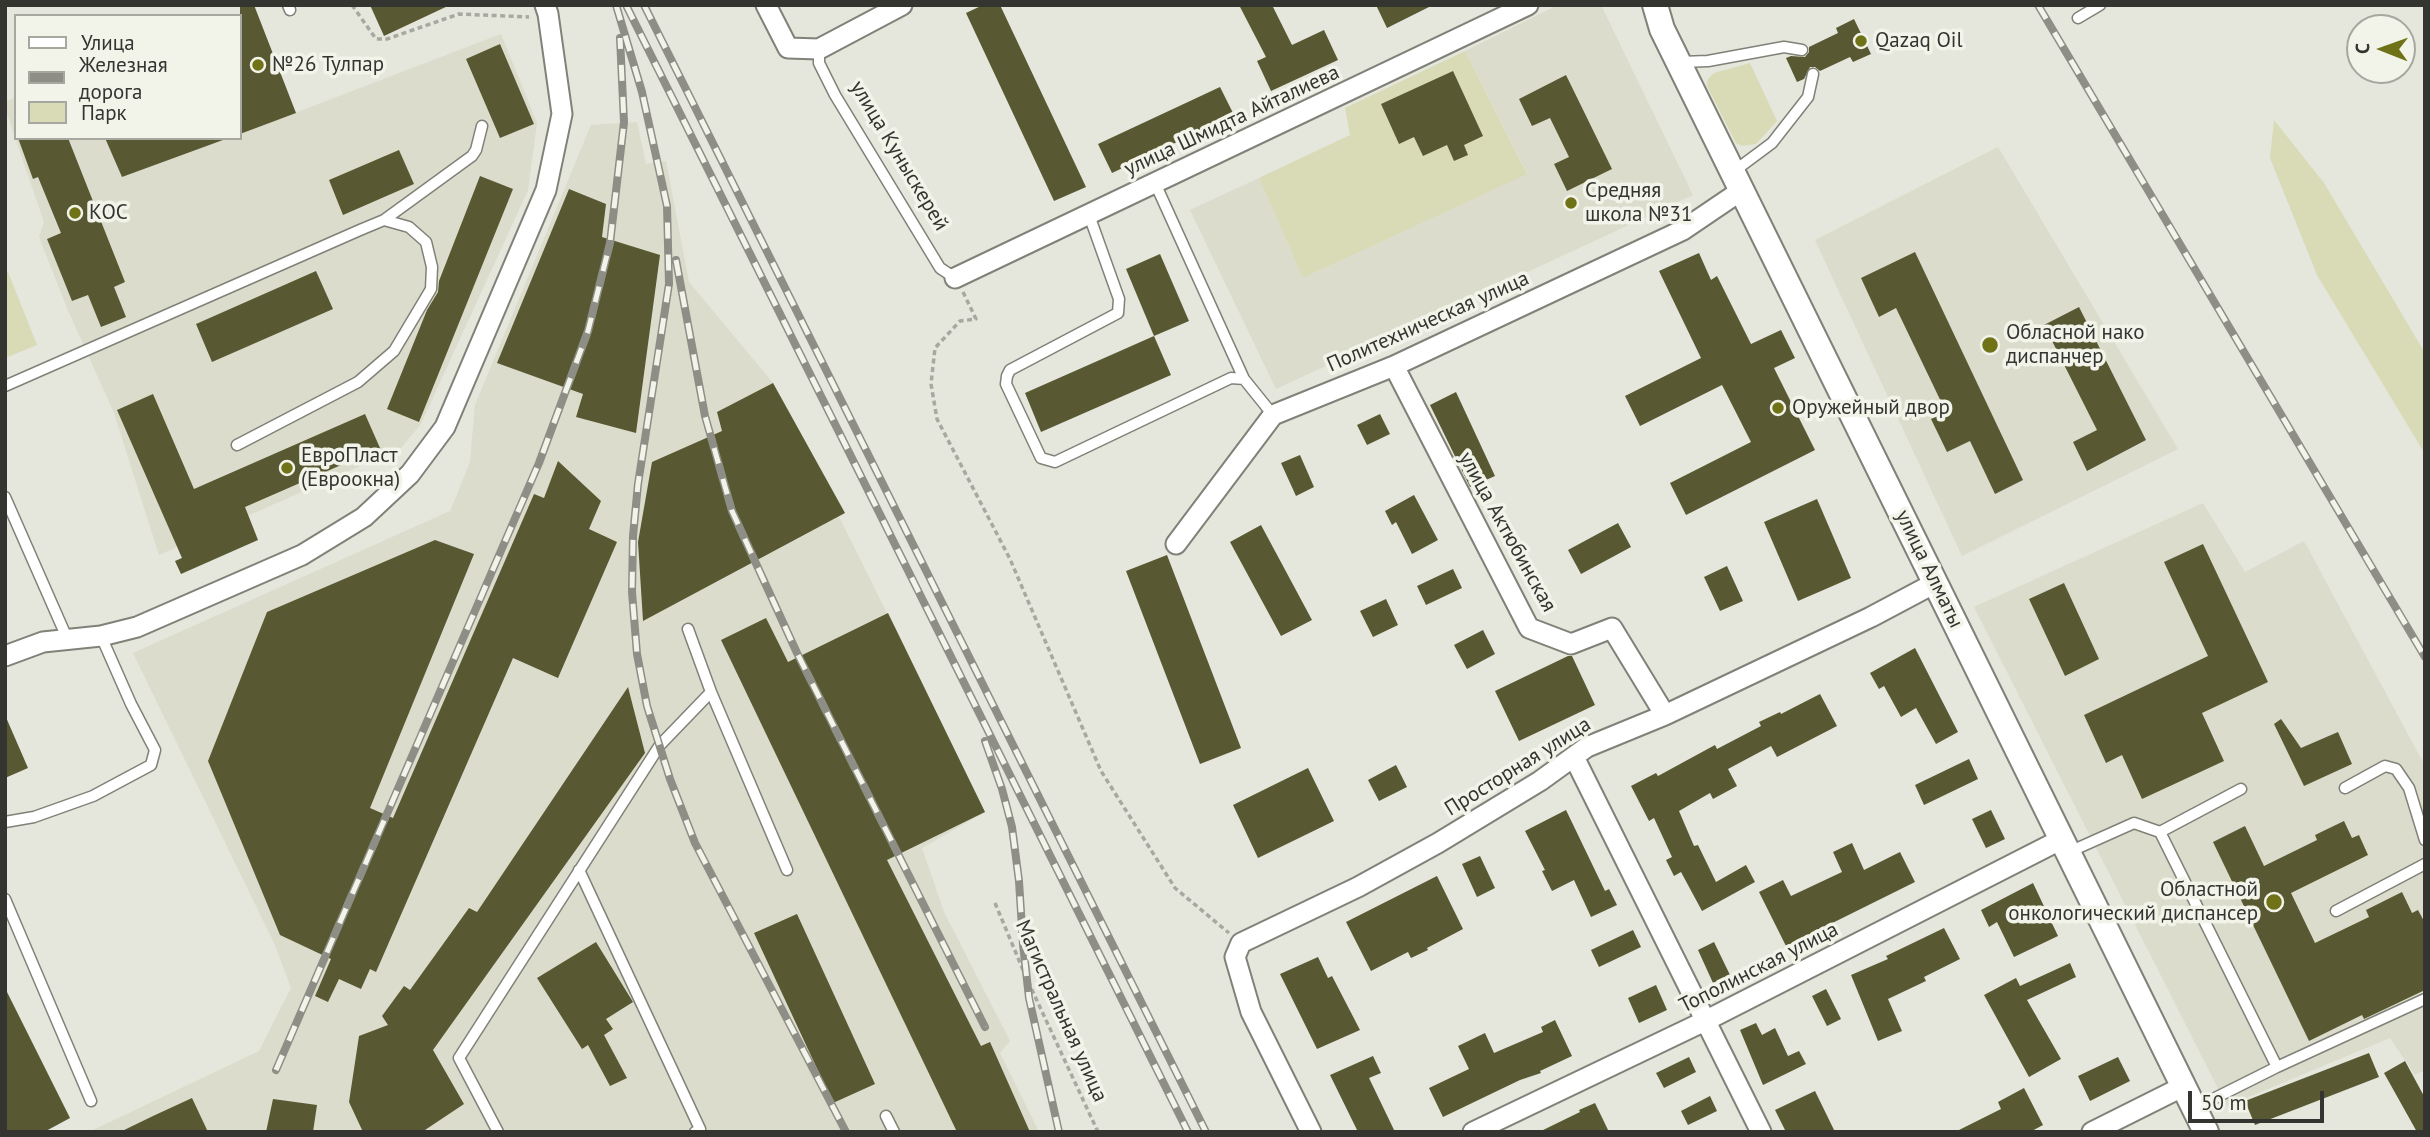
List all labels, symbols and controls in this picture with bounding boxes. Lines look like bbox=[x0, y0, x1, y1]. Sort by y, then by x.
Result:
legend bbox=[14, 14, 242, 140]
north arrow bbox=[2346, 14, 2416, 84]
place label: Qazaq Oil bbox=[1875, 28, 1963, 54]
text: Улица bbox=[81, 29, 135, 56]
marker: Qazaq Oil bbox=[1853, 33, 1869, 49]
text: С bbox=[2350, 43, 2374, 54]
text: Железная дорога bbox=[79, 51, 168, 105]
place label: №26 Тулпар bbox=[272, 52, 384, 78]
marker: №26 Тулпар bbox=[250, 57, 266, 73]
street label: улица Шмидта Айталиева bbox=[1120, 60, 1344, 182]
street label: улица Куныскерей bbox=[844, 77, 954, 235]
text: Парк bbox=[81, 99, 127, 126]
place label: Средняя школа №31 bbox=[1585, 178, 1692, 228]
marker: Средняя школа №31 bbox=[1563, 195, 1579, 211]
place label: КОС bbox=[89, 200, 128, 226]
marker: КОС bbox=[67, 205, 83, 221]
street label: Политехническая улица bbox=[1323, 266, 1533, 378]
place label: Обласной нако диспанчер bbox=[2006, 320, 2144, 370]
marker: Обласной нако диспанчер bbox=[1980, 335, 2000, 355]
place label: Оружейный двор bbox=[1792, 395, 1950, 421]
marker: Оружейный двор bbox=[1770, 400, 1786, 416]
place label: ЕвроПласт (Евроокна) bbox=[301, 443, 400, 493]
street label: улица Актюбинская bbox=[1453, 448, 1561, 616]
marker: ЕвроПласт (Евроокна) bbox=[279, 460, 295, 476]
street label: улица Алматы bbox=[1890, 506, 1968, 632]
street label: Просторная улица bbox=[1441, 712, 1595, 822]
place label: Областной онкологический диспансер bbox=[2008, 877, 2258, 927]
marker: Областной онкологический диспансер bbox=[2264, 892, 2284, 912]
street label: Магистральная улица bbox=[1010, 916, 1112, 1106]
street label: Тополинская улица bbox=[1675, 917, 1843, 1019]
scale bar bbox=[2192, 1078, 2328, 1122]
text: 50 m bbox=[2201, 1089, 2247, 1116]

